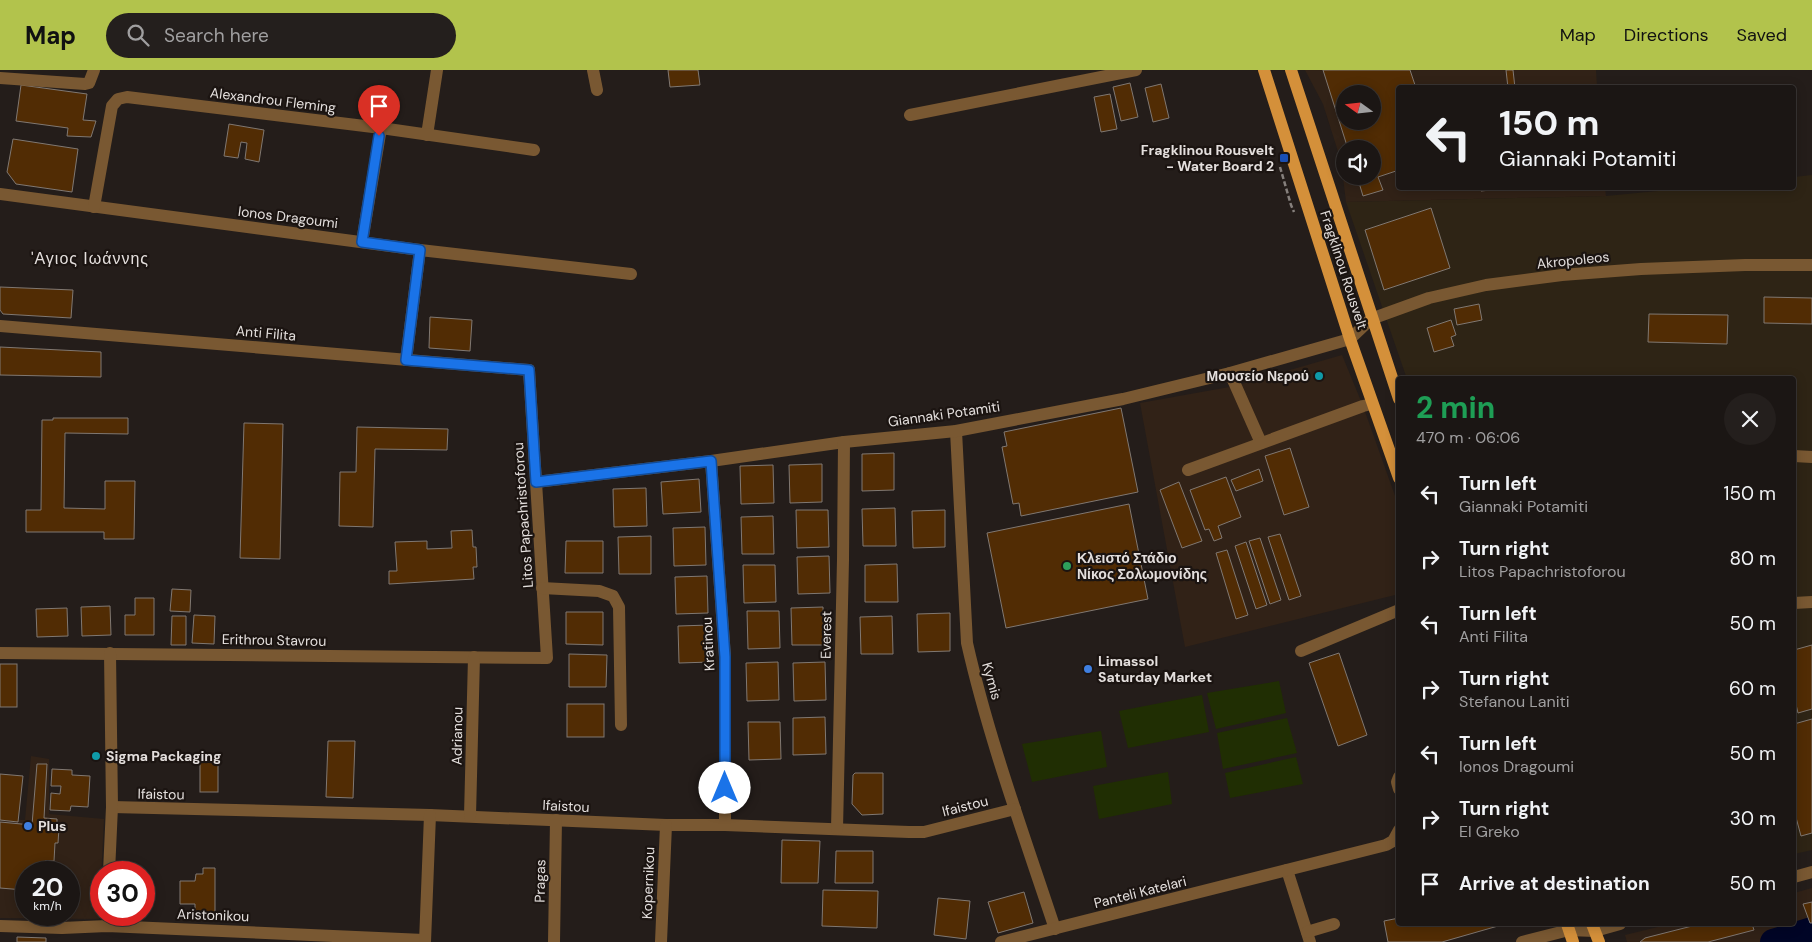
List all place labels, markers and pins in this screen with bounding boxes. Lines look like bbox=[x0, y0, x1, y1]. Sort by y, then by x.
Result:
pin bbox=[358, 85, 400, 136]
place label: Fragklinou Rousvelt - Water Board 2 bbox=[1141, 141, 1274, 175]
marker: Fragklinou Rousvelt - Water Board 2 bbox=[1278, 152, 1290, 164]
place label: Μουσείο Νερού bbox=[1207, 367, 1309, 385]
marker: Μουσείο Νερού bbox=[1313, 370, 1325, 382]
place label: Κλειστό Στάδιο Νίκος Σολωμονίδης bbox=[1077, 549, 1207, 583]
marker: Κλειστό Στάδιο Νίκος Σολωμονίδης bbox=[1061, 560, 1073, 572]
place label: Limassol Saturday Market bbox=[1098, 652, 1212, 686]
marker: Limassol Saturday Market bbox=[1082, 663, 1094, 675]
place label: Sigma Packaging bbox=[106, 747, 221, 765]
marker: Sigma Packaging bbox=[90, 750, 102, 762]
place label: Plus bbox=[38, 817, 66, 835]
marker: Plus bbox=[22, 820, 34, 832]

